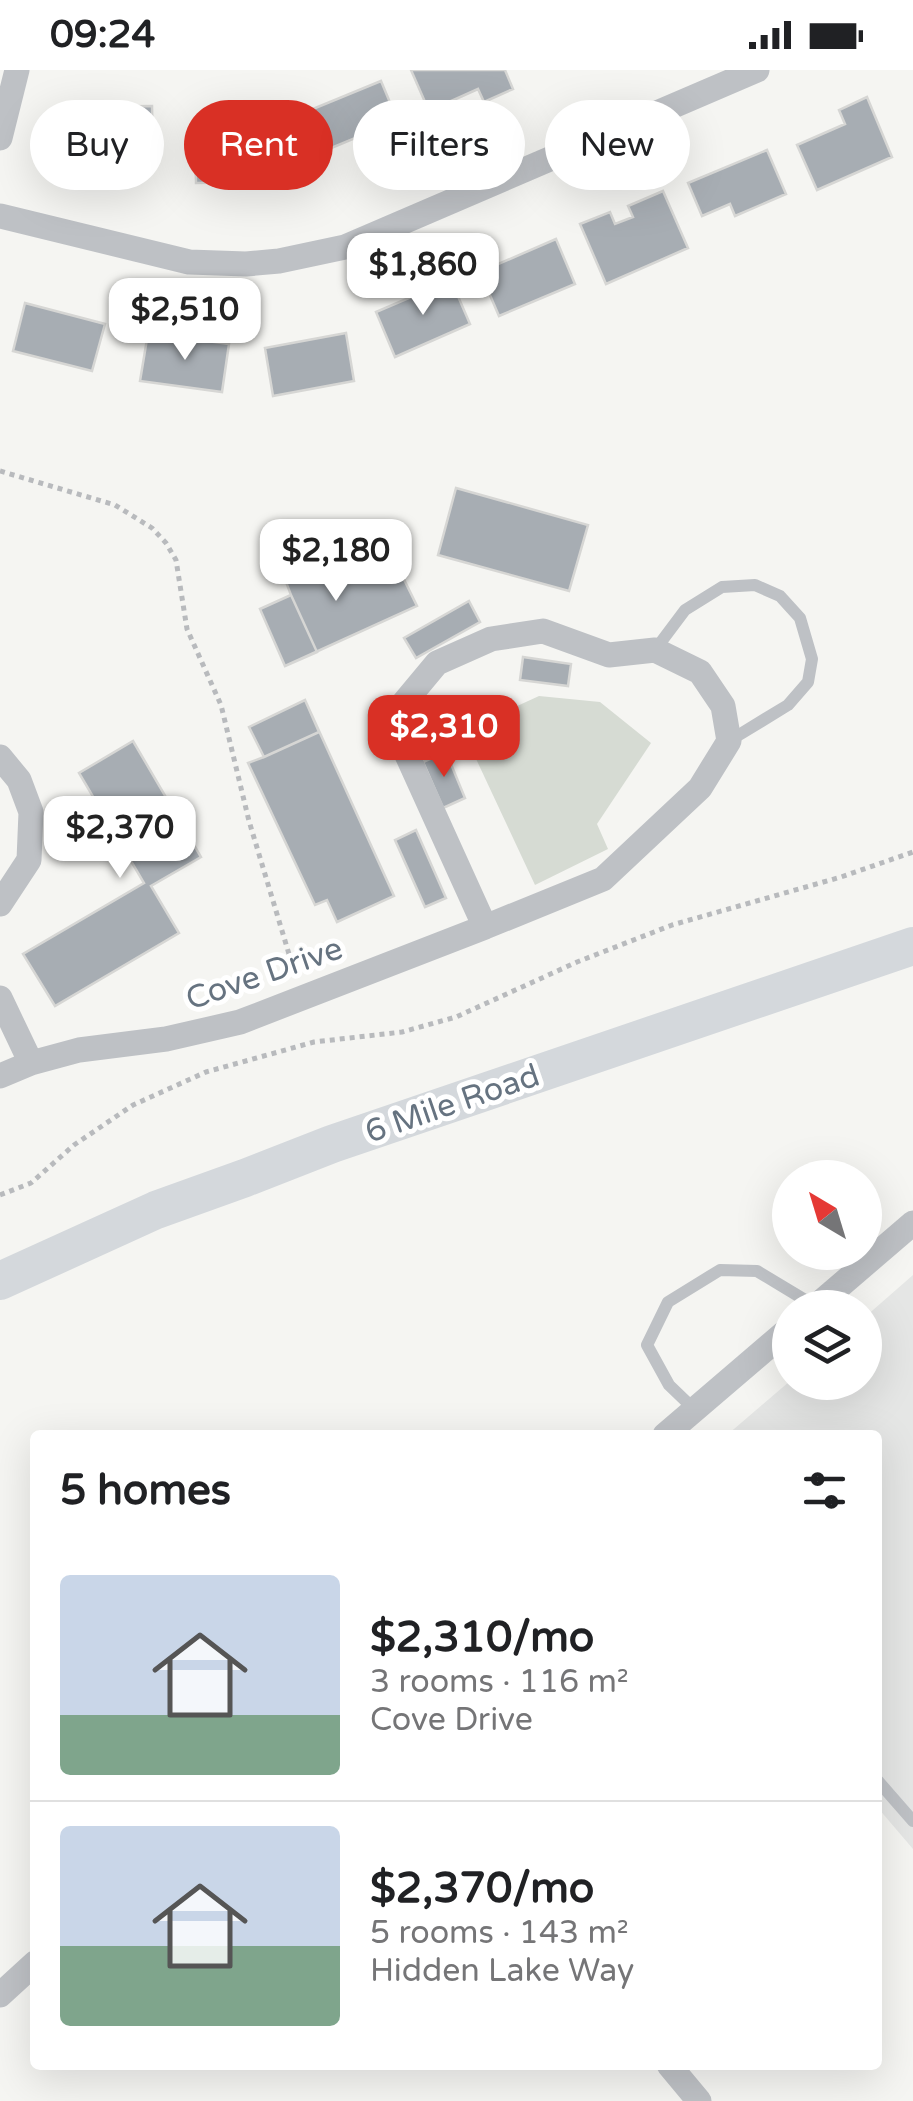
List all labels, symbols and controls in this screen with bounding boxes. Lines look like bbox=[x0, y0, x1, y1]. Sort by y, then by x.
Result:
text: 09:24 bbox=[50, 12, 155, 58]
chip: Buy bbox=[30, 100, 164, 190]
chip: Rent bbox=[184, 100, 333, 190]
chip: Filters bbox=[353, 100, 525, 190]
chip: New bbox=[545, 100, 690, 190]
pin: $1,860 bbox=[342, 233, 504, 318]
text: $1,860 bbox=[369, 246, 477, 284]
pin: $2,510 bbox=[104, 278, 266, 363]
text: $2,510 bbox=[131, 291, 239, 329]
pin: $2,180 bbox=[255, 519, 417, 604]
text: $2,180 bbox=[282, 532, 390, 570]
pin: $2,310 bbox=[363, 695, 525, 780]
text: $2,310 bbox=[390, 708, 498, 746]
pin: $2,370 bbox=[39, 796, 201, 881]
text: $2,370 bbox=[66, 809, 174, 847]
street label: Cove Drive bbox=[181, 929, 348, 1018]
street label: 6 Mile Road bbox=[360, 1056, 544, 1152]
north arrow bbox=[772, 1160, 882, 1270]
map controls bbox=[772, 1160, 882, 1400]
button: layers bbox=[772, 1290, 882, 1400]
icon: filters bbox=[797, 1463, 852, 1518]
text: 5 homes bbox=[60, 1465, 231, 1516]
text: $2,310/mo bbox=[370, 1612, 594, 1663]
icon: home bbox=[140, 1615, 260, 1735]
text: 3 rooms · 116 m² bbox=[370, 1663, 629, 1701]
text: Cove Drive bbox=[370, 1701, 533, 1739]
text: $2,370/mo bbox=[370, 1863, 594, 1914]
icon: home bbox=[140, 1866, 260, 1986]
text: 5 rooms · 143 m² bbox=[370, 1914, 629, 1952]
text: Hidden Lake Way bbox=[370, 1952, 634, 1990]

